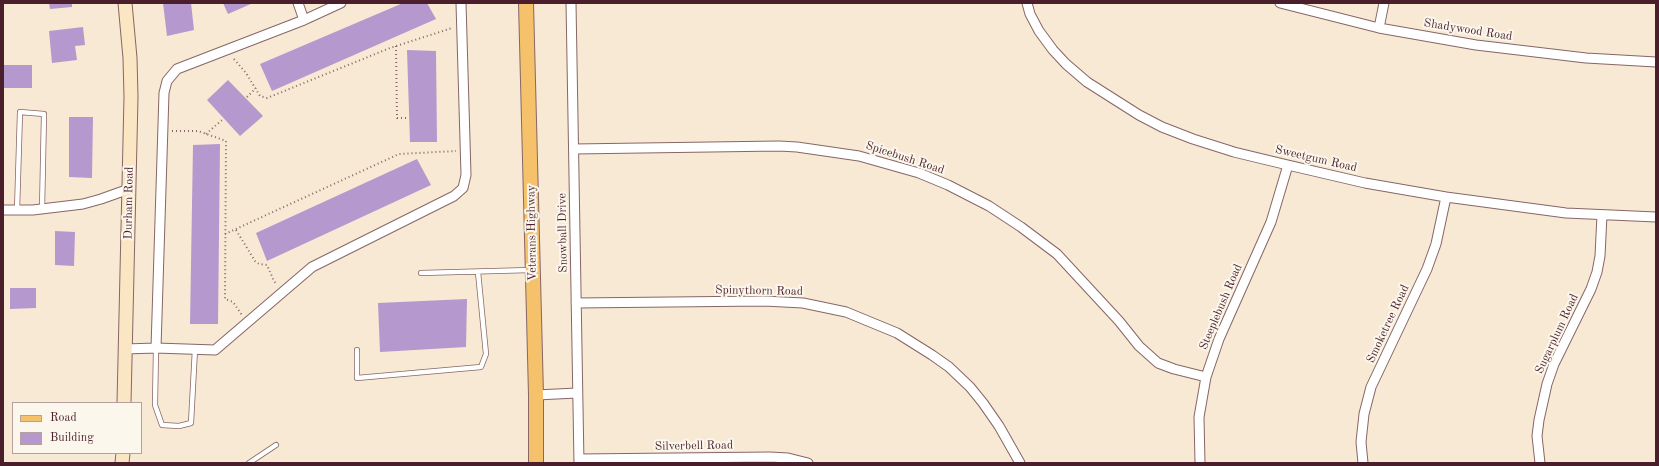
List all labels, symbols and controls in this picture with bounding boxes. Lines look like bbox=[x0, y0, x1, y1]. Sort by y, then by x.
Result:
street label: Shadywood Road bbox=[1423, 16, 1513, 44]
street label: Spicebush Road bbox=[864, 138, 946, 178]
street label: Sweetgum Road bbox=[1273, 143, 1359, 175]
street label: Durham Road bbox=[121, 166, 137, 240]
street label: Veterans Highway bbox=[524, 185, 540, 281]
street label: Snowball Drive bbox=[555, 193, 571, 273]
street label: Steeplebush Road bbox=[1196, 262, 1246, 352]
street label: Smoketree Road bbox=[1364, 282, 1412, 366]
street label: Spinythorn Road bbox=[715, 283, 803, 299]
street label: Sugarplum Road bbox=[1532, 292, 1582, 376]
legend bbox=[12, 402, 142, 454]
text: Road bbox=[50, 412, 77, 424]
text: Building bbox=[50, 432, 94, 444]
street label: Silverbell Road bbox=[655, 438, 733, 454]

